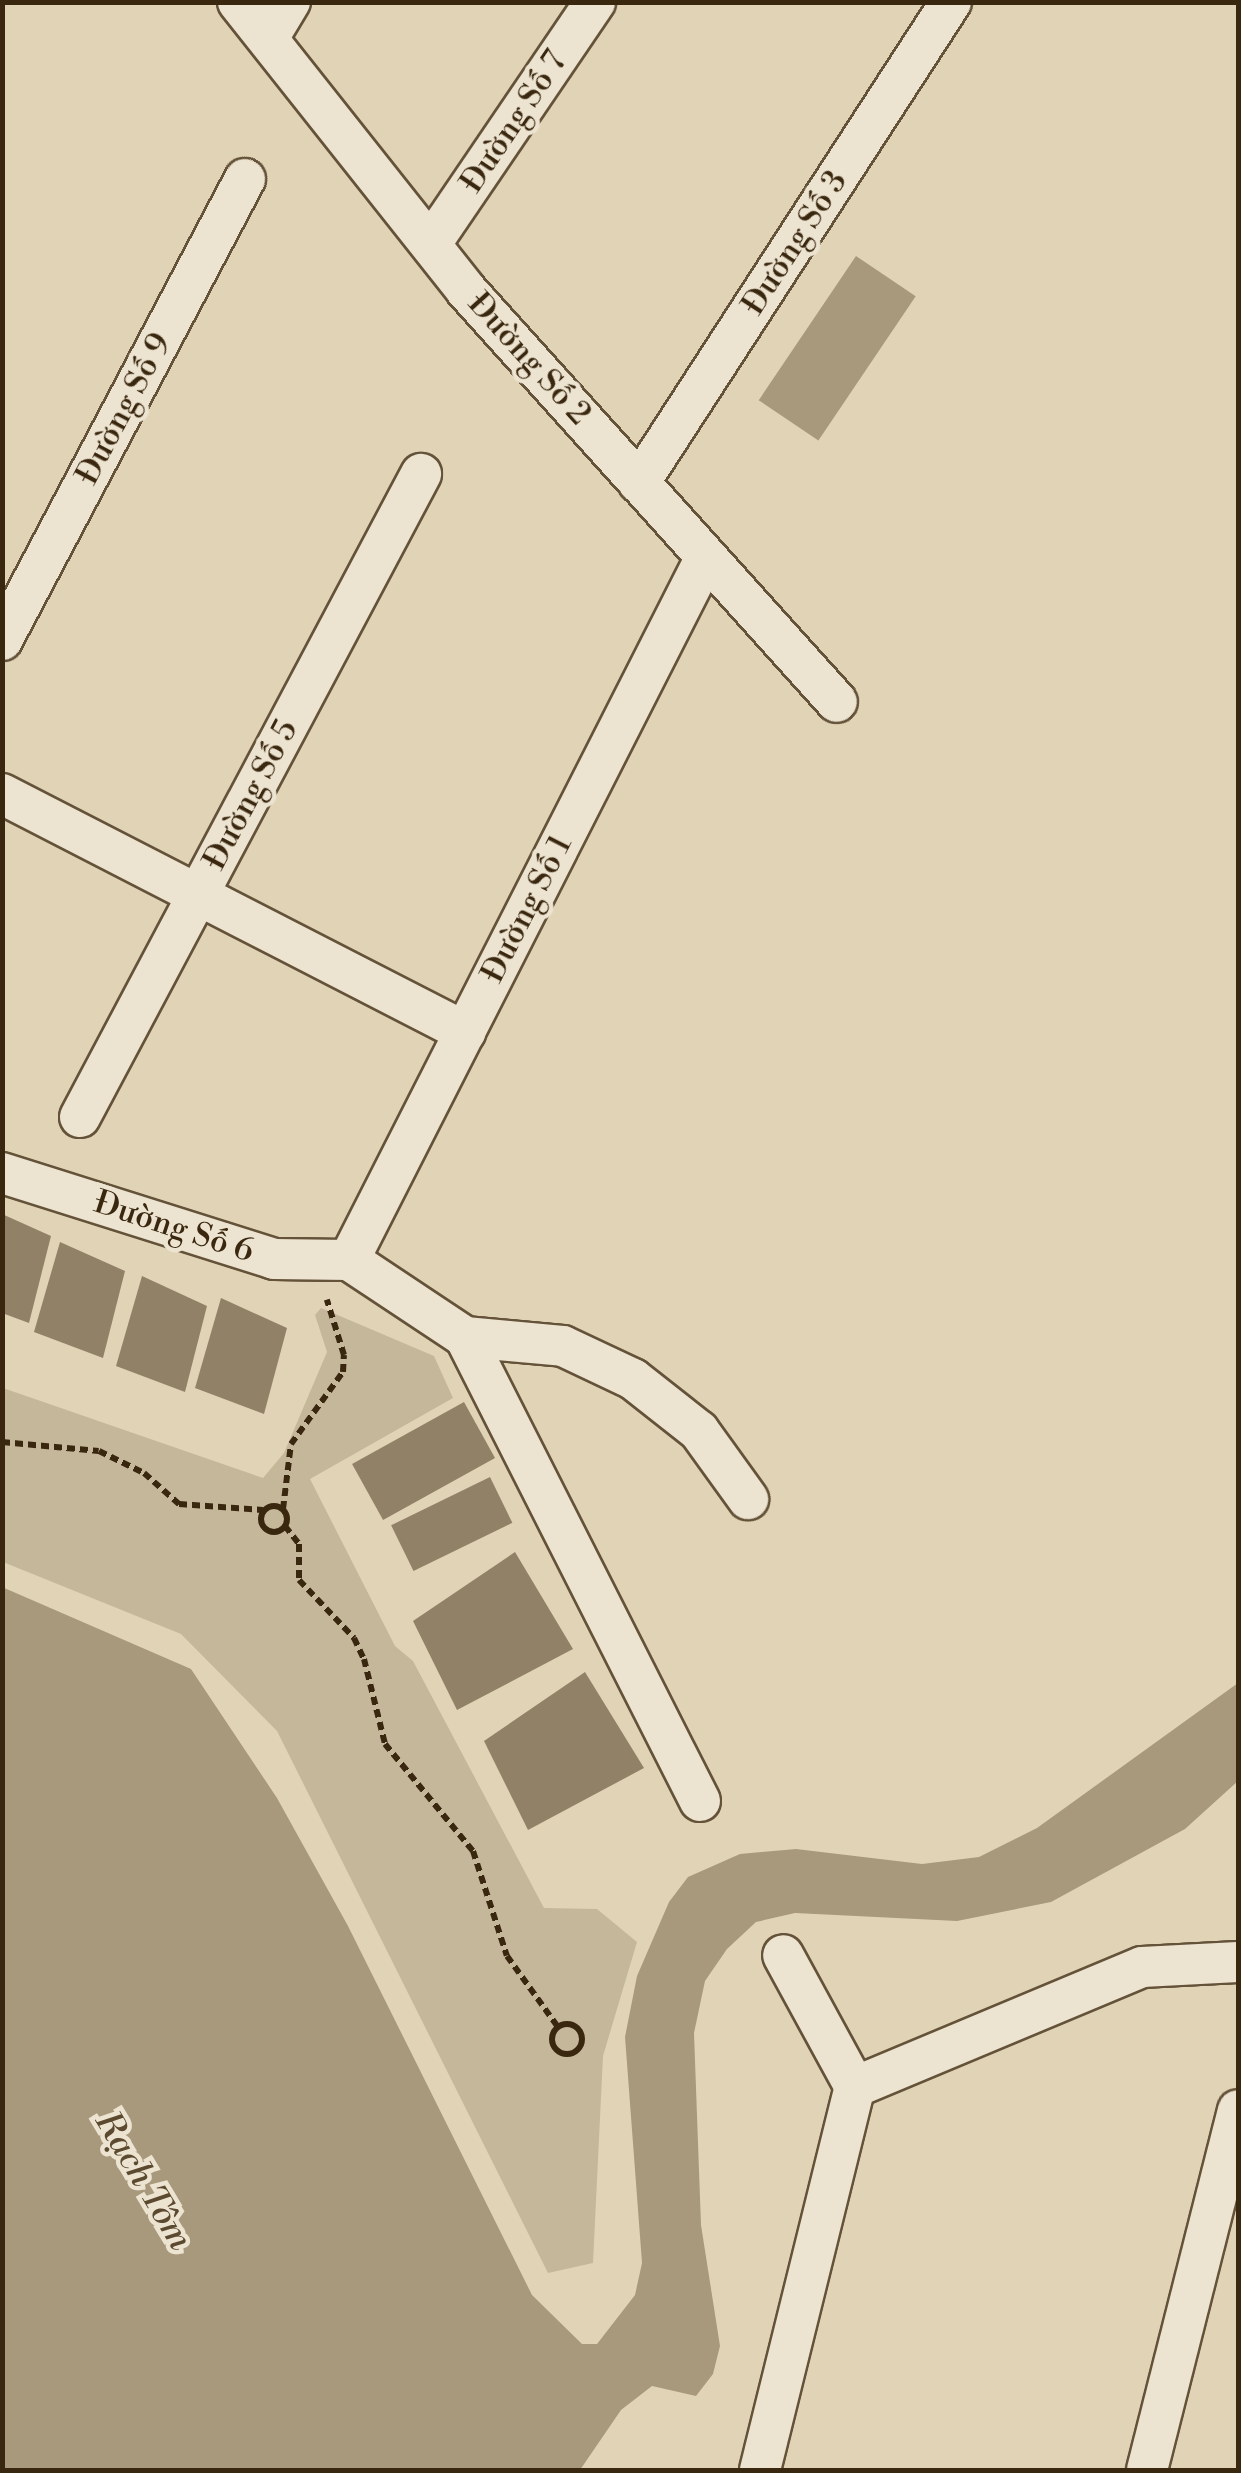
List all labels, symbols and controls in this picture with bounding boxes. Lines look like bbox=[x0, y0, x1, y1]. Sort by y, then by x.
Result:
street label: Đường Số 7 bbox=[453, 44, 575, 200]
street label: Đường Số 3 bbox=[734, 164, 856, 322]
street label: Đường Số 2 bbox=[460, 285, 598, 433]
street label: Đường Số 9 bbox=[68, 327, 180, 491]
street label: Đường Số 5 bbox=[196, 714, 306, 876]
street label: Đường Số 1 bbox=[474, 829, 580, 989]
street label: Đường Số 6 bbox=[89, 1183, 259, 1271]
water label: Rạch Tôm bbox=[85, 2104, 201, 2258]

